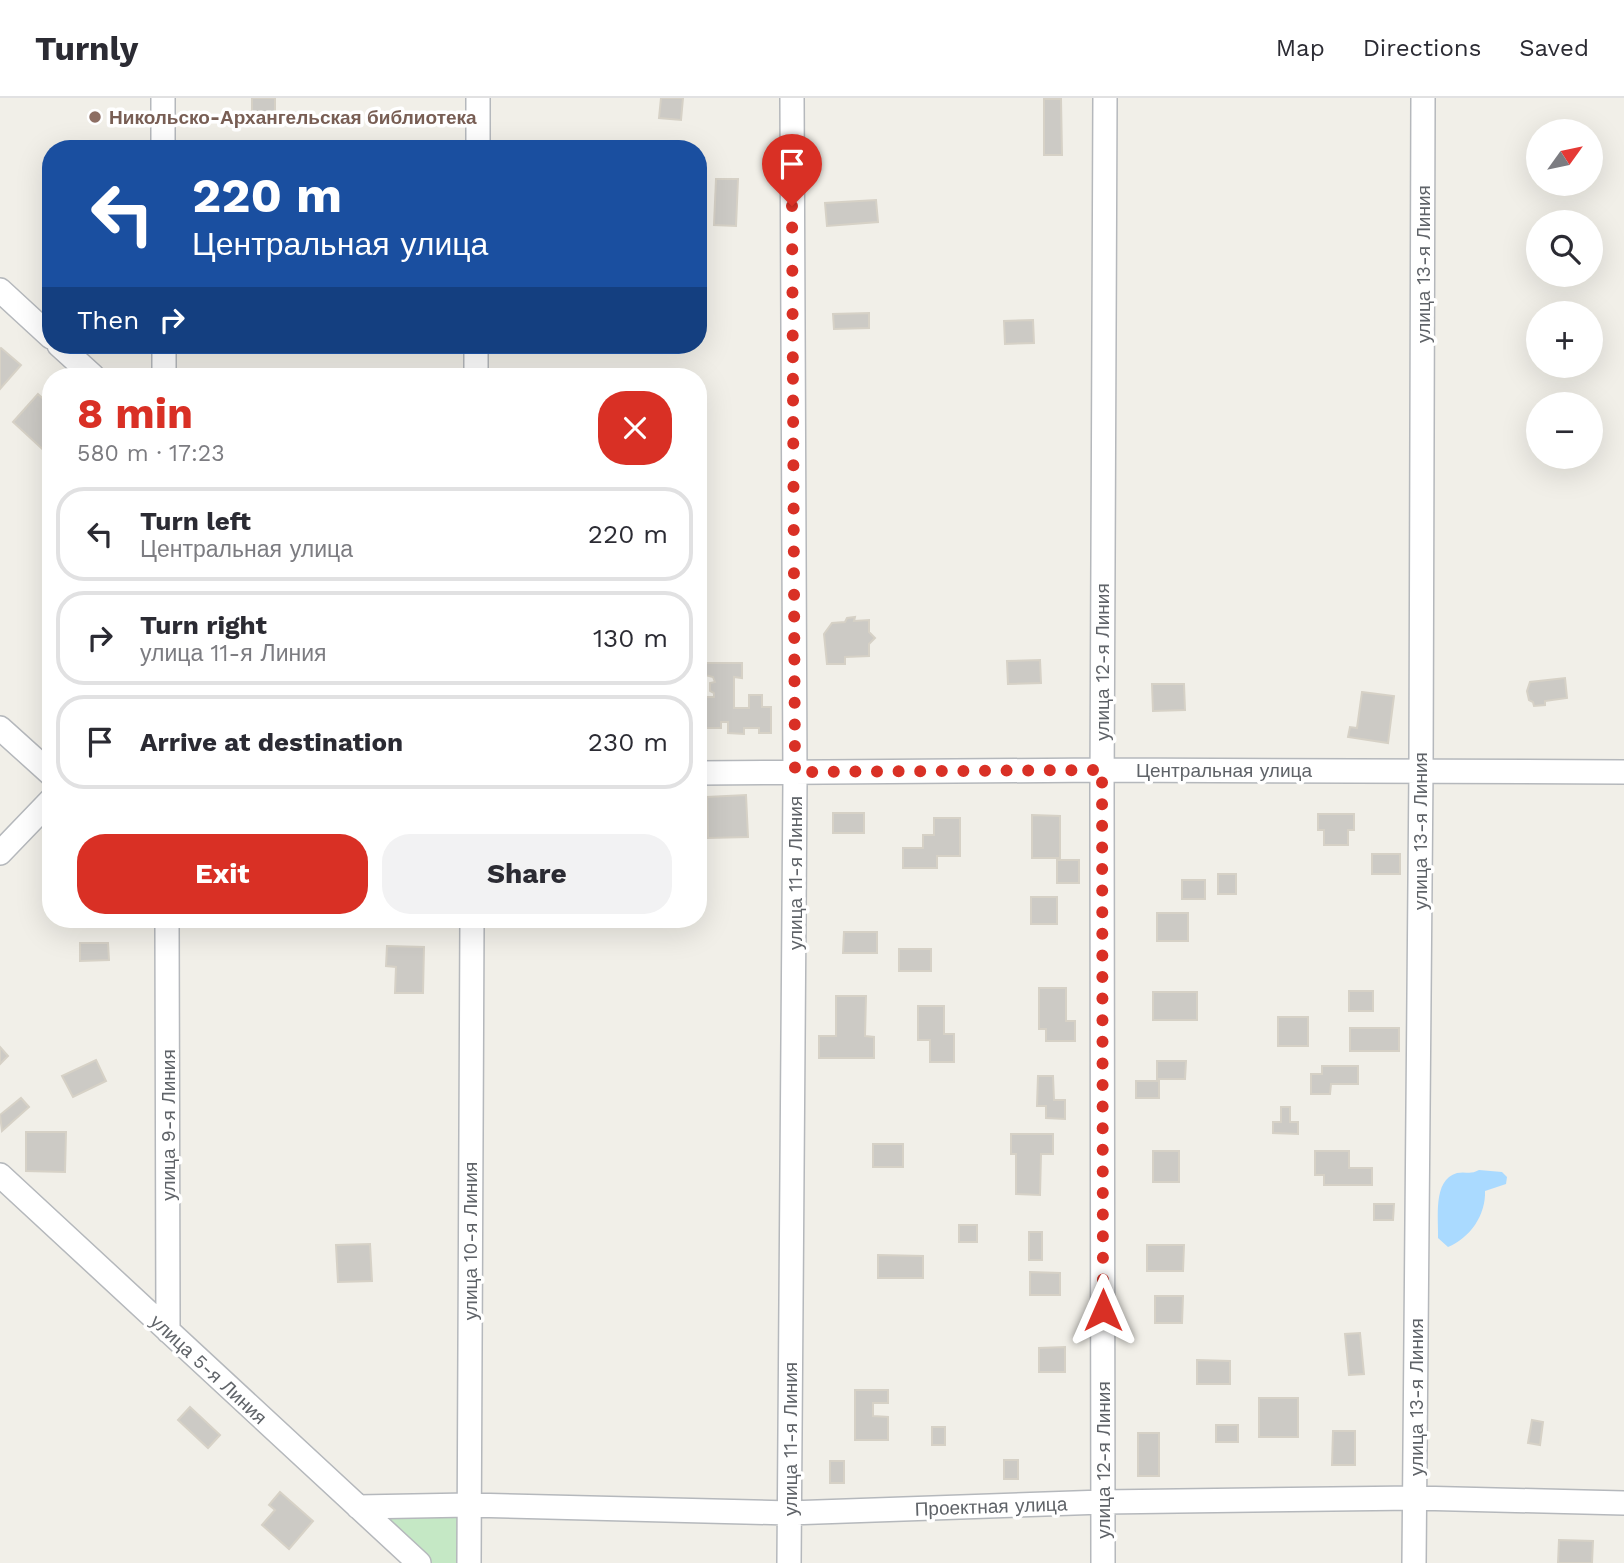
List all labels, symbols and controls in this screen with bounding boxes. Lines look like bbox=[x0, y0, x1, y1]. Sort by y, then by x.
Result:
text: Turnly bbox=[35, 29, 138, 68]
text: Map bbox=[1276, 34, 1325, 62]
text: Directions bbox=[1363, 34, 1481, 62]
text: Saved bbox=[1519, 34, 1589, 62]
place label: Никольско-Архангельская библиотека bbox=[109, 106, 477, 129]
marker: Никольско-Архангельская библиотека bbox=[87, 109, 103, 125]
north arrow bbox=[1526, 119, 1603, 196]
map controls bbox=[1526, 119, 1603, 469]
pin bbox=[762, 134, 822, 206]
icon: arrive bbox=[773, 145, 811, 183]
text: 220 m bbox=[192, 166, 342, 224]
icon: left bbox=[77, 168, 168, 259]
street label: улица 13-я Линия bbox=[1412, 185, 1435, 343]
button: search bbox=[1526, 210, 1603, 287]
text: Центральная улица bbox=[192, 225, 488, 263]
icon: right bbox=[153, 301, 191, 339]
button: + bbox=[1526, 301, 1603, 378]
text: Then bbox=[77, 305, 139, 335]
text: 8 min bbox=[77, 389, 193, 438]
button: close bbox=[598, 391, 672, 465]
button: − bbox=[1526, 392, 1603, 469]
text: 580 m · 17:23 bbox=[77, 440, 225, 467]
text: Turn left bbox=[140, 506, 251, 536]
icon: left bbox=[81, 515, 119, 553]
text: 220 m bbox=[588, 519, 668, 549]
text: Центральная улица bbox=[140, 536, 353, 563]
street label: улица 12-я Линия bbox=[1091, 583, 1114, 741]
text: Turn right bbox=[140, 610, 267, 640]
icon: right bbox=[81, 619, 119, 657]
text: 130 m bbox=[593, 623, 668, 653]
text: улица 11-я Линия bbox=[140, 640, 327, 667]
icon: arrive bbox=[81, 723, 119, 761]
text: Arrive at destination bbox=[140, 727, 403, 757]
text: 230 m bbox=[588, 727, 668, 757]
street label: улица 13-я Линия bbox=[1409, 752, 1432, 910]
street label: Центральная улица bbox=[1136, 759, 1312, 782]
street label: улица 11-я Линия bbox=[784, 796, 807, 950]
button: Exit bbox=[77, 834, 368, 914]
button: Share bbox=[382, 834, 672, 914]
street label: улица 9-я Линия bbox=[157, 1049, 180, 1201]
street label: улица 10-я Линия bbox=[459, 1162, 482, 1320]
position arrow bbox=[1066, 1273, 1140, 1347]
street label: улица 5-я Линия bbox=[146, 1310, 272, 1429]
street label: улица 13-я Линия bbox=[1405, 1318, 1428, 1476]
street label: улица 11-я Линия bbox=[779, 1362, 802, 1516]
street label: улица 12-я Линия bbox=[1092, 1381, 1115, 1539]
street label: Проектная улица bbox=[914, 1492, 1068, 1521]

